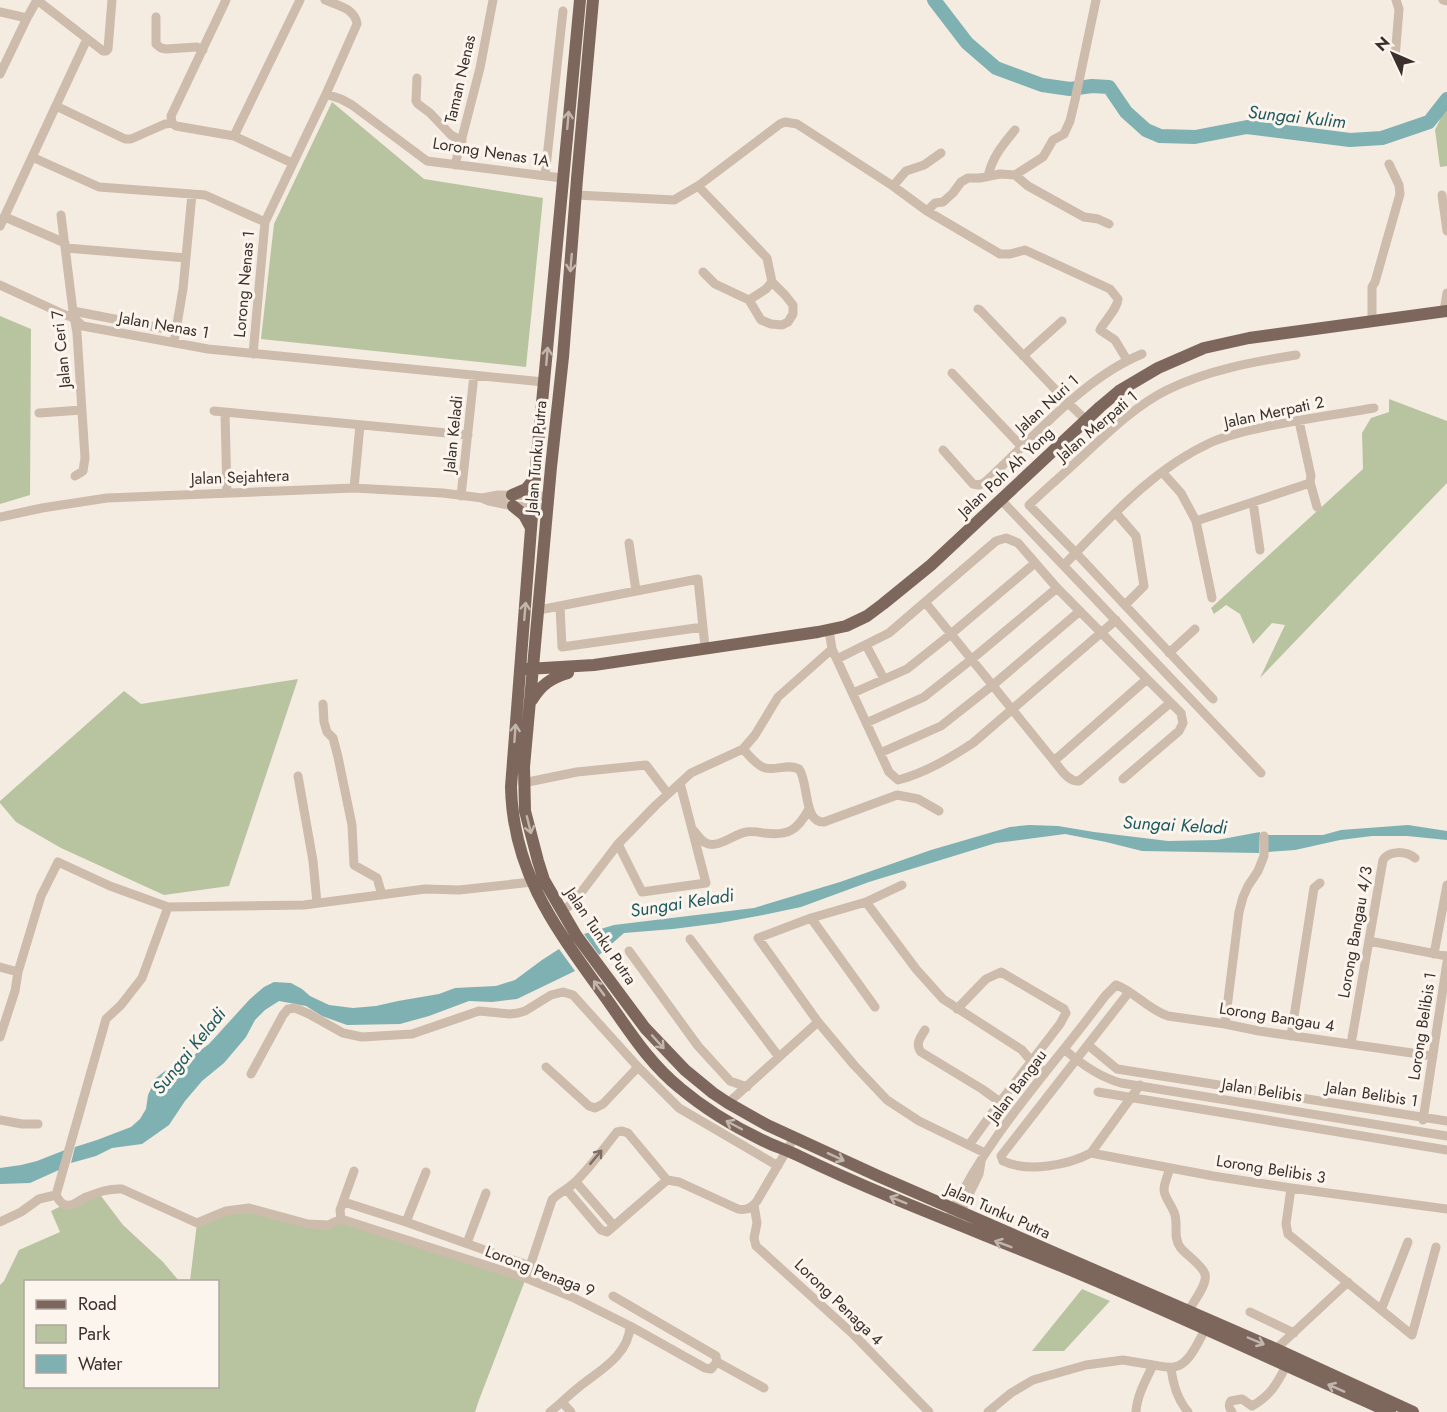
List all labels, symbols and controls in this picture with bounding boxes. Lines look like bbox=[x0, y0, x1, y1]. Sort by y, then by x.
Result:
north arrow bbox=[1363, 24, 1423, 84]
text: N bbox=[1370, 31, 1395, 56]
street label: Taman Nenas bbox=[439, 33, 481, 125]
water label: Sungai Kulim bbox=[1247, 99, 1347, 135]
one-way arrow bbox=[563, 110, 574, 130]
street label: Lorong Nenas 1A bbox=[431, 131, 551, 173]
street label: Lorong Nenas 1 bbox=[228, 229, 260, 339]
one-way arrow bbox=[565, 252, 576, 272]
street label: Jalan Nenas 1 bbox=[115, 305, 211, 344]
street label: Jalan Ceri 7 bbox=[45, 308, 77, 391]
one-way arrow bbox=[542, 346, 553, 366]
street label: Jalan Nuri 1 bbox=[1009, 369, 1084, 440]
street label: Jalan Merpati 1 bbox=[1050, 385, 1143, 468]
street label: Jalan Merpati 2 bbox=[1220, 390, 1326, 434]
street label: Jalan Keladi bbox=[437, 394, 468, 476]
street label: Jalan Tunku Putra bbox=[519, 400, 552, 516]
street label: Jalan Poh Ah Yong bbox=[951, 421, 1059, 524]
street label: Jalan Sejahtera bbox=[188, 464, 290, 490]
one-way arrow bbox=[520, 601, 531, 621]
one-way arrow bbox=[510, 723, 521, 743]
water label: Sungai Keladi bbox=[1122, 809, 1228, 841]
one-way arrow bbox=[523, 816, 535, 835]
street label: Lorong Bangau 4/3 bbox=[1332, 864, 1378, 1000]
street label: Jalan Tunku Putra bbox=[559, 881, 642, 989]
water label: Sungai Keladi bbox=[628, 882, 736, 924]
street label: Lorong Belibis 1 bbox=[1402, 970, 1442, 1082]
one-way arrow bbox=[593, 981, 605, 997]
street label: Lorong Bangau 4 bbox=[1218, 997, 1336, 1037]
water label: Sungai Keladi bbox=[146, 1002, 232, 1100]
one-way arrow bbox=[651, 1035, 665, 1050]
street label: Jalan Bangau bbox=[981, 1045, 1052, 1129]
street label: Jalan Belibis bbox=[1218, 1072, 1304, 1108]
street label: Jalan Belibis 1 bbox=[1322, 1075, 1420, 1113]
one-way arrow bbox=[726, 1119, 743, 1131]
one-way arrow bbox=[590, 1149, 603, 1165]
street label: Lorong Belibis 3 bbox=[1215, 1149, 1328, 1189]
one-way arrow bbox=[826, 1152, 844, 1163]
street label: Jalan Tunku Putra bbox=[940, 1177, 1054, 1244]
one-way arrow bbox=[889, 1194, 907, 1205]
one-way arrow bbox=[995, 1238, 1013, 1249]
street label: Lorong Penaga 9 bbox=[482, 1240, 598, 1302]
street label: Lorong Penaga 4 bbox=[789, 1254, 889, 1350]
legend bbox=[24, 1280, 219, 1388]
text: Road bbox=[78, 1291, 117, 1317]
text: Park bbox=[78, 1321, 110, 1347]
one-way arrow bbox=[1246, 1336, 1264, 1347]
text: Water bbox=[78, 1351, 123, 1377]
one-way arrow bbox=[1328, 1382, 1346, 1394]

